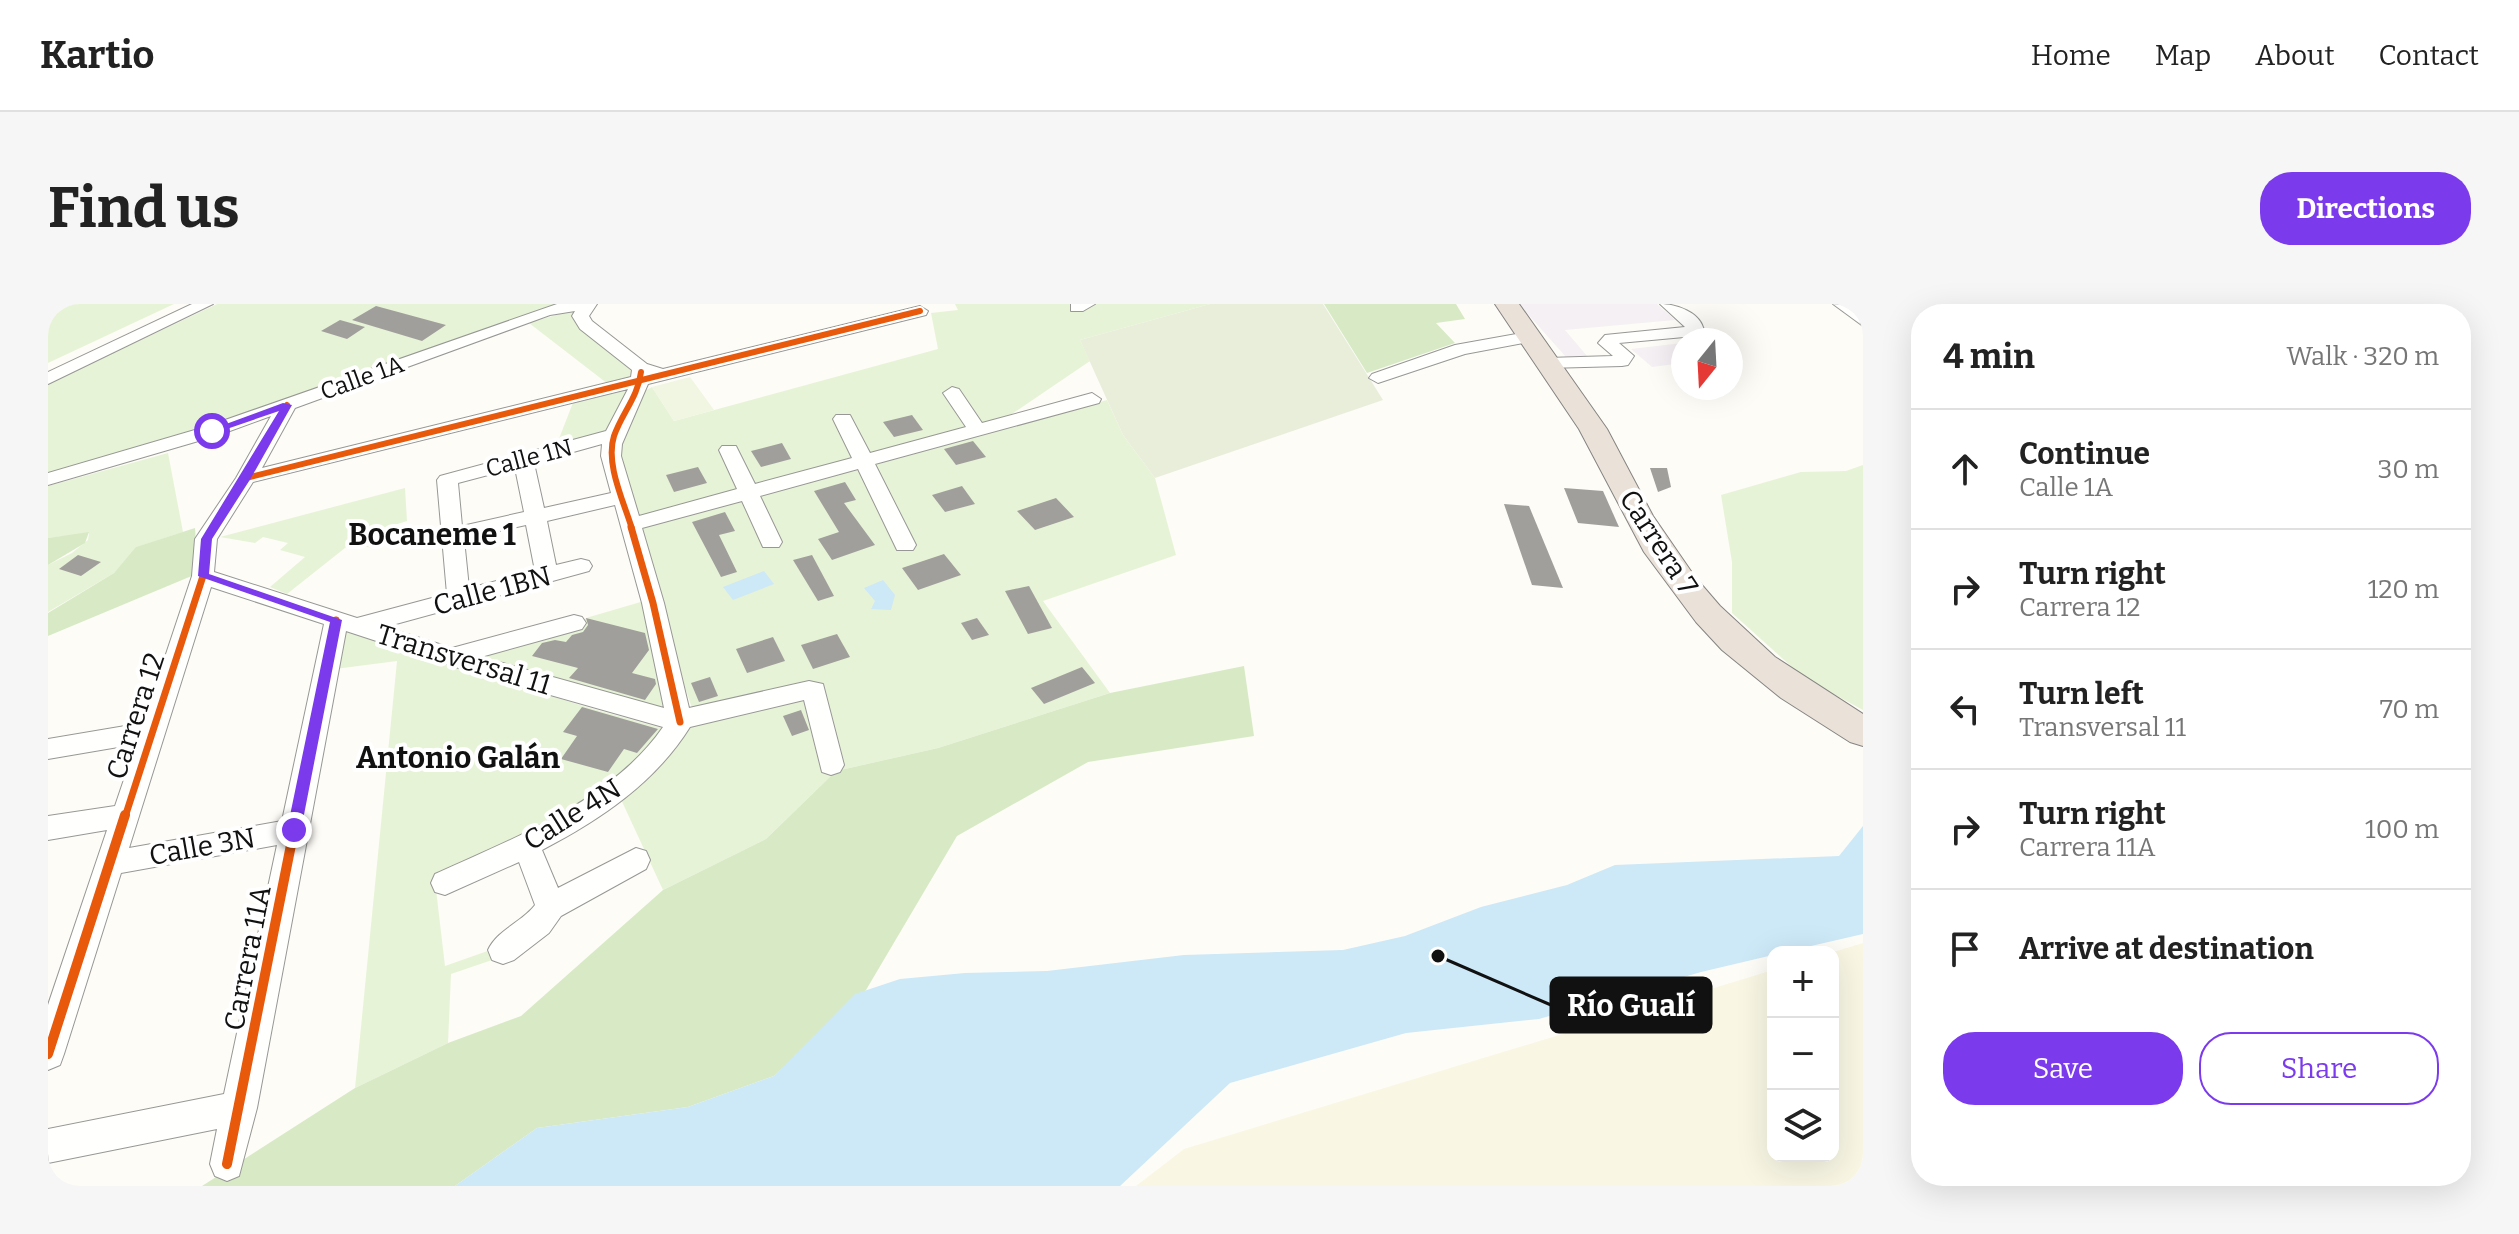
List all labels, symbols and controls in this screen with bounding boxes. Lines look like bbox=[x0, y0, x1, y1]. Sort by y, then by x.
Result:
text: Kartio bbox=[40, 32, 154, 78]
text: Home bbox=[2031, 39, 2111, 72]
text: Map bbox=[2155, 39, 2211, 72]
text: About bbox=[2255, 39, 2335, 72]
text: Contact bbox=[2379, 39, 2479, 72]
button: Directions bbox=[2260, 172, 2471, 245]
text: Find us bbox=[48, 175, 240, 242]
north arrow bbox=[1671, 328, 1743, 400]
text: 4 min bbox=[1943, 336, 2035, 377]
text: Walk · 320 m bbox=[2287, 341, 2439, 372]
street label: Calle 1A bbox=[317, 350, 407, 406]
route start bbox=[194, 413, 230, 449]
street label: Calle 1N bbox=[483, 433, 575, 483]
text: Continue bbox=[2019, 436, 2150, 472]
icon: ahead bbox=[1943, 447, 1987, 491]
text: 30 m bbox=[2378, 454, 2439, 485]
text: Calle 1A bbox=[2019, 472, 2113, 503]
street label: Carrera 7 bbox=[1613, 484, 1705, 601]
district label: Bocaneme 1 bbox=[348, 517, 516, 553]
text: Turn right bbox=[2019, 556, 2166, 592]
street label: Calle 1BN bbox=[430, 559, 555, 622]
icon: right bbox=[1943, 567, 1987, 611]
text: 120 m bbox=[2368, 574, 2439, 605]
text: Carrera 12 bbox=[2019, 592, 2141, 623]
street label: Transversal 11 bbox=[373, 617, 555, 702]
street label: Carrera 12 bbox=[100, 649, 171, 783]
text: Turn left bbox=[2019, 676, 2144, 712]
icon: left bbox=[1943, 687, 1987, 731]
text: 70 m bbox=[2380, 694, 2439, 725]
text: Transversal 11 bbox=[2019, 712, 2186, 743]
district label: Antonio Galán bbox=[356, 740, 561, 776]
street label: Calle 4N bbox=[518, 772, 627, 857]
text: Turn right bbox=[2019, 796, 2166, 832]
icon: right bbox=[1943, 807, 1987, 851]
route end bbox=[276, 812, 312, 848]
text: 100 m bbox=[2365, 814, 2439, 845]
street label: Calle 3N bbox=[146, 821, 258, 872]
text: Carrera 11A bbox=[2019, 832, 2155, 863]
street label: Carrera 11A bbox=[217, 883, 278, 1033]
icon: arrive bbox=[1943, 927, 1987, 971]
text: Arrive at destination bbox=[2019, 931, 2314, 967]
map controls bbox=[1767, 946, 1839, 1162]
button: + bbox=[1767, 946, 1839, 1018]
callout: Río Gualí bbox=[1551, 978, 1711, 1032]
text: Río Gualí bbox=[1567, 988, 1695, 1024]
button: − bbox=[1767, 1018, 1839, 1090]
button: Save bbox=[1943, 1032, 2183, 1105]
button: Share bbox=[2199, 1032, 2439, 1105]
button: layers bbox=[1767, 1090, 1839, 1162]

